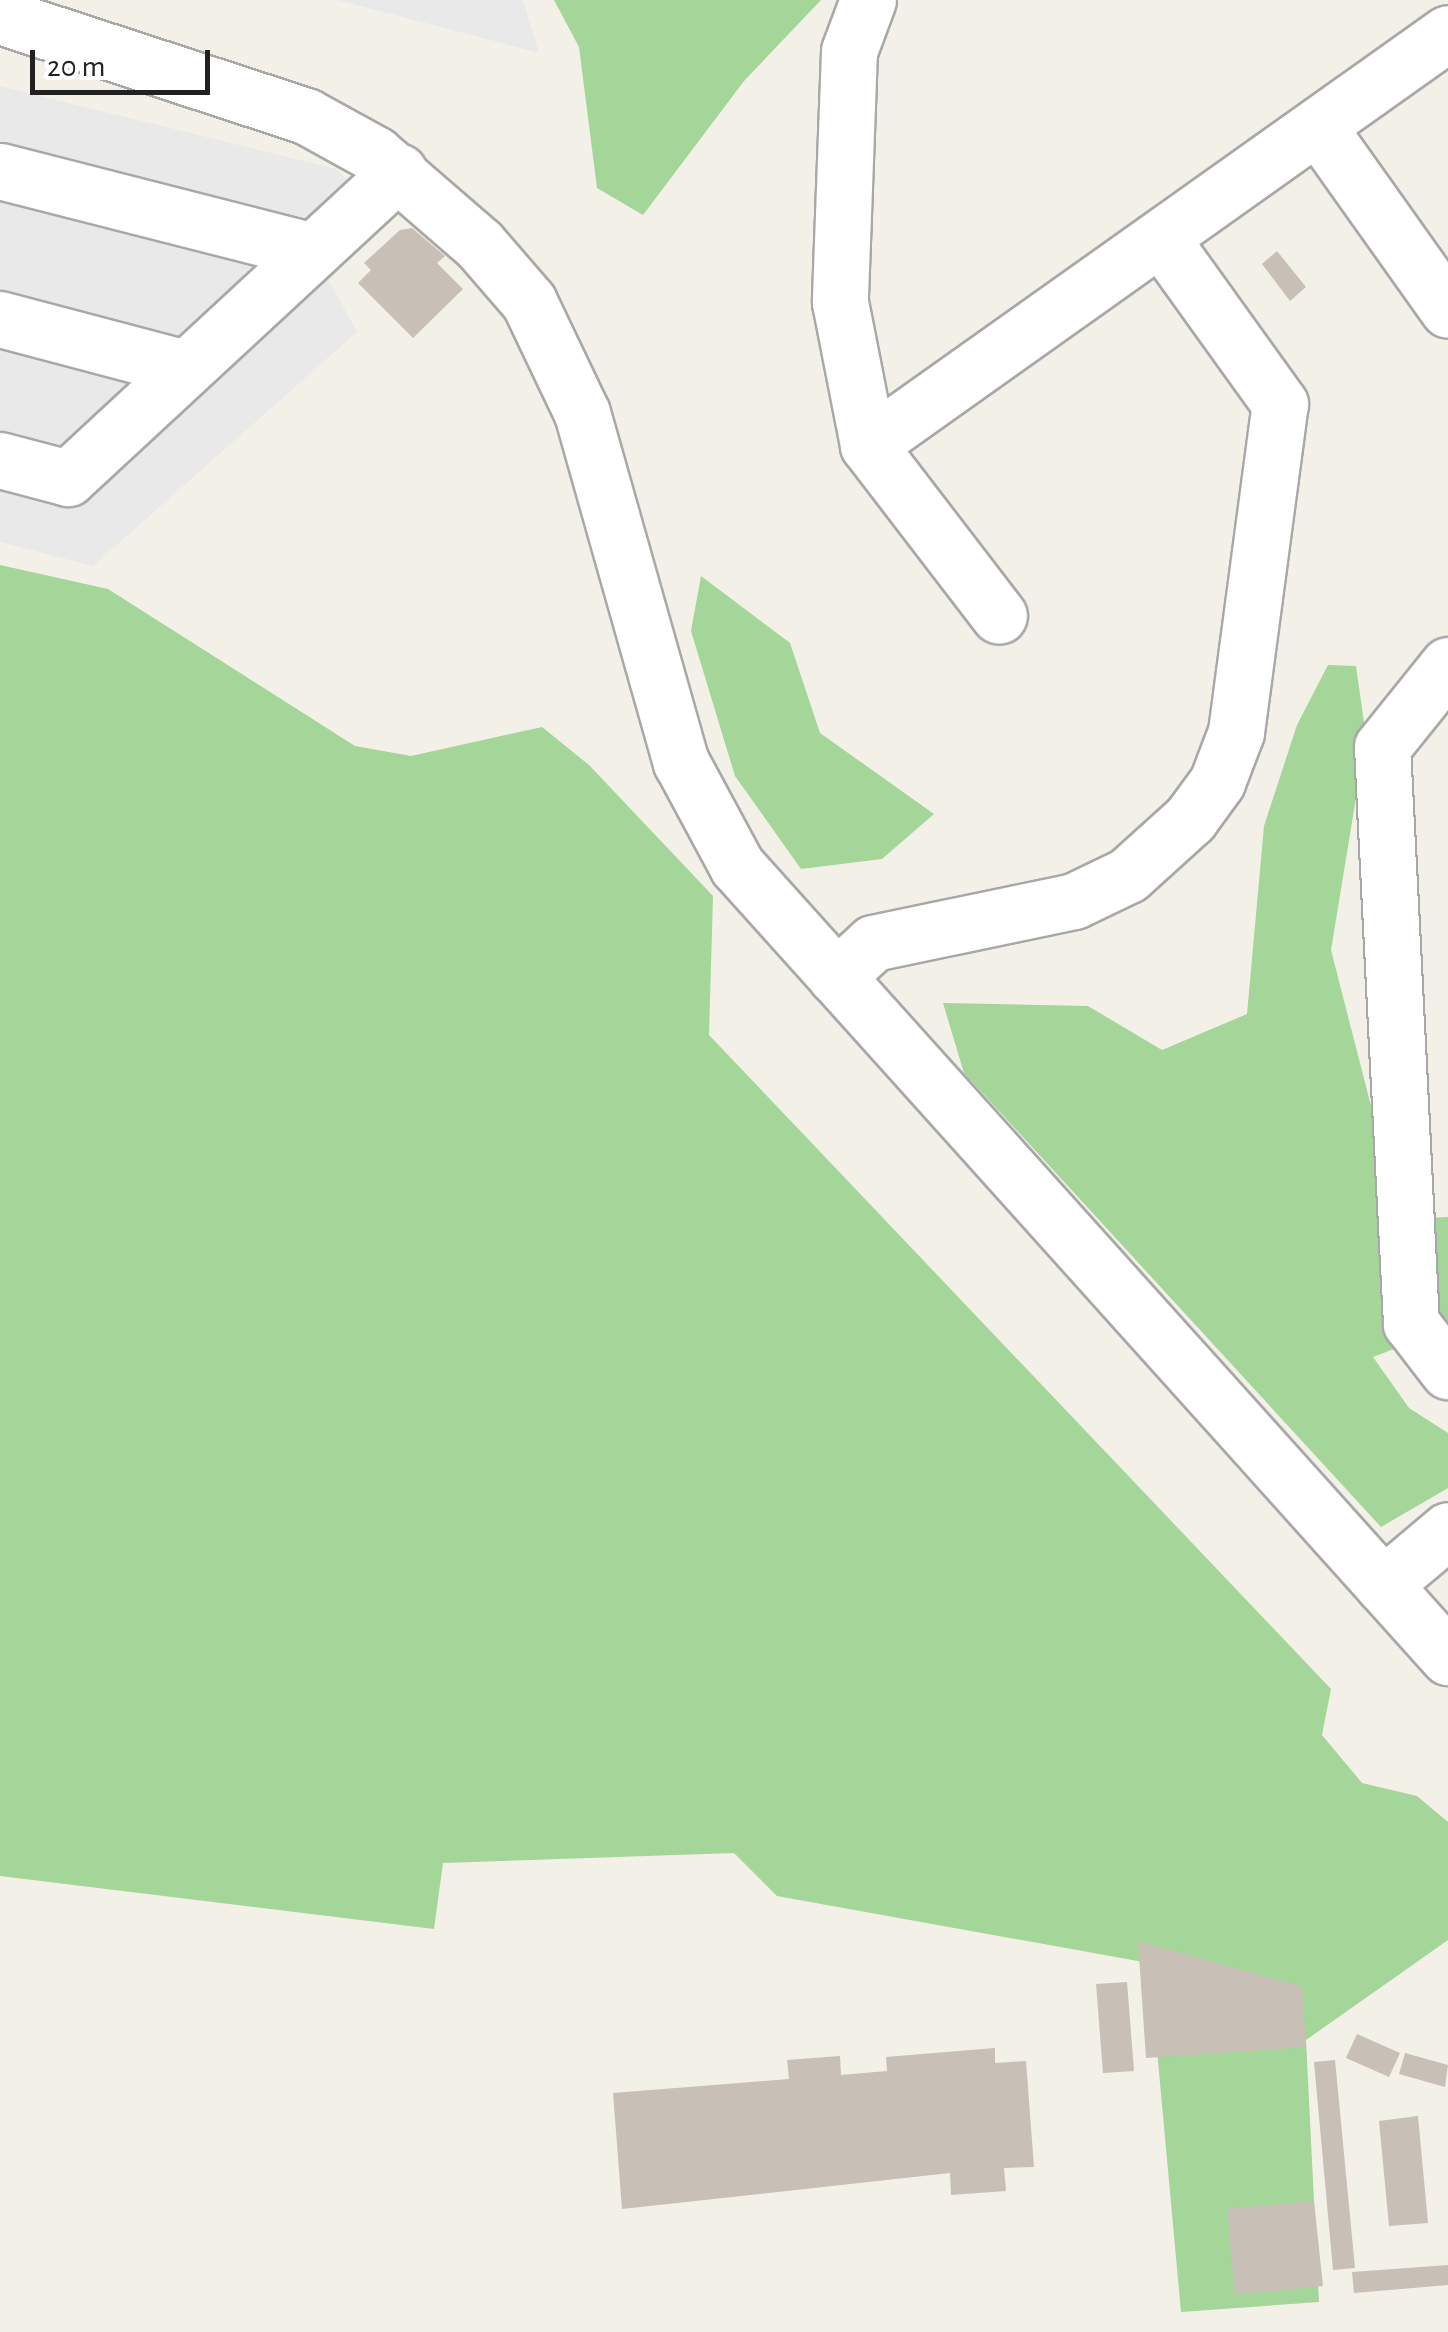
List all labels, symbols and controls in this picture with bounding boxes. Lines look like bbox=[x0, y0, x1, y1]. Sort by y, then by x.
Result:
scale bar bbox=[35, 30, 215, 92]
text: 20 m bbox=[47, 52, 105, 82]

